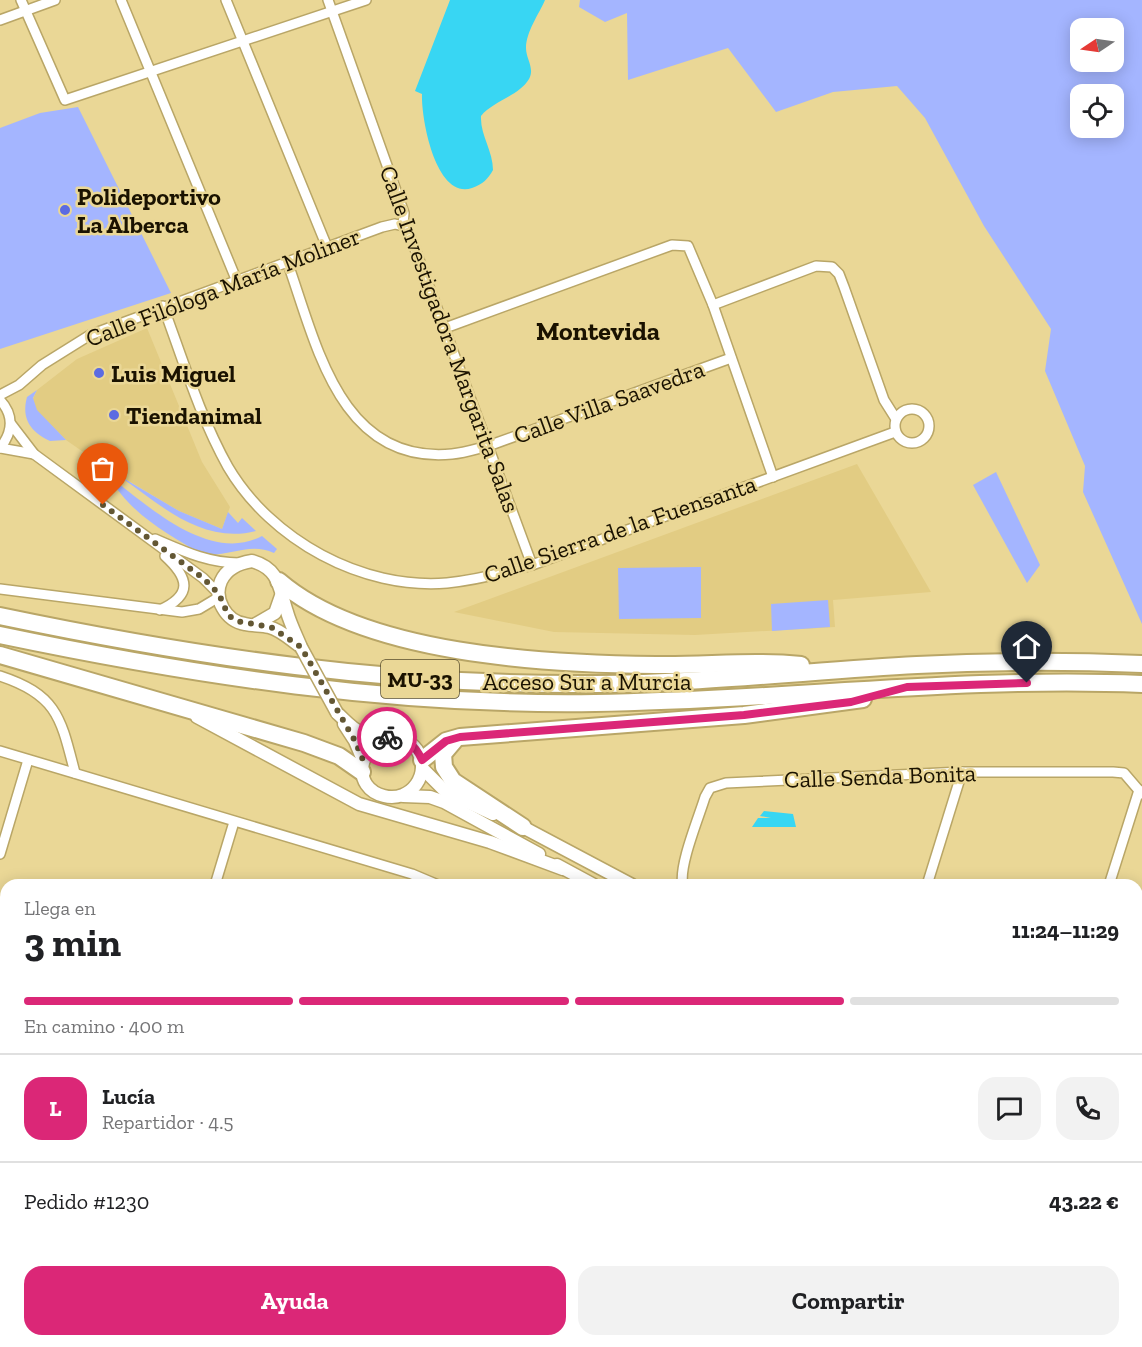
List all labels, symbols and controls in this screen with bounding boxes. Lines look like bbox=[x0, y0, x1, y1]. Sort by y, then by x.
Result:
north arrow bbox=[1070, 18, 1124, 72]
map controls bbox=[1070, 18, 1124, 138]
button: locate bbox=[1070, 84, 1124, 138]
street label: Calle Investigadora Margarita Salas bbox=[374, 162, 526, 516]
place label: Polideportivo La Alberca bbox=[77, 182, 221, 239]
marker: Polideportivo La Alberca bbox=[58, 203, 72, 217]
street label: Calle Filóloga María Moliner bbox=[82, 221, 364, 353]
district label: Montevida bbox=[536, 315, 660, 347]
street label: Calle Villa Saavedra bbox=[510, 354, 709, 450]
place label: Luis Miguel bbox=[111, 359, 236, 388]
marker: Luis Miguel bbox=[92, 366, 106, 380]
place label: Tiendanimal bbox=[126, 401, 262, 430]
marker: Tiendanimal bbox=[107, 408, 121, 422]
pin bbox=[77, 443, 128, 505]
icon: bag bbox=[86, 452, 119, 485]
street label: Calle Sierra de la Fuensanta bbox=[480, 469, 760, 589]
pin bbox=[1001, 621, 1052, 683]
icon: home bbox=[1010, 630, 1043, 663]
road number: MU-33 bbox=[381, 660, 459, 698]
street label: Acceso Sur a Murcia bbox=[482, 667, 692, 696]
courier bbox=[357, 707, 417, 767]
icon: bike bbox=[371, 721, 404, 754]
street label: Calle Senda Bonita bbox=[783, 758, 977, 794]
text: Llega en bbox=[24, 896, 96, 920]
text: 11:24–11:29 bbox=[1012, 917, 1119, 944]
text: 3 min bbox=[24, 919, 121, 966]
text: En camino · 400 m bbox=[24, 1014, 184, 1038]
button: chat bbox=[978, 1077, 1041, 1140]
button: phone bbox=[1056, 1077, 1119, 1140]
text: Lucía bbox=[102, 1083, 155, 1110]
text: L bbox=[49, 1095, 62, 1122]
text: Repartidor · 4.5 bbox=[102, 1110, 234, 1134]
text: Pedido #1230 bbox=[24, 1188, 149, 1215]
text: 43.22 € bbox=[1049, 1188, 1119, 1215]
button: Ayuda bbox=[24, 1266, 566, 1335]
button: Compartir bbox=[578, 1266, 1119, 1335]

